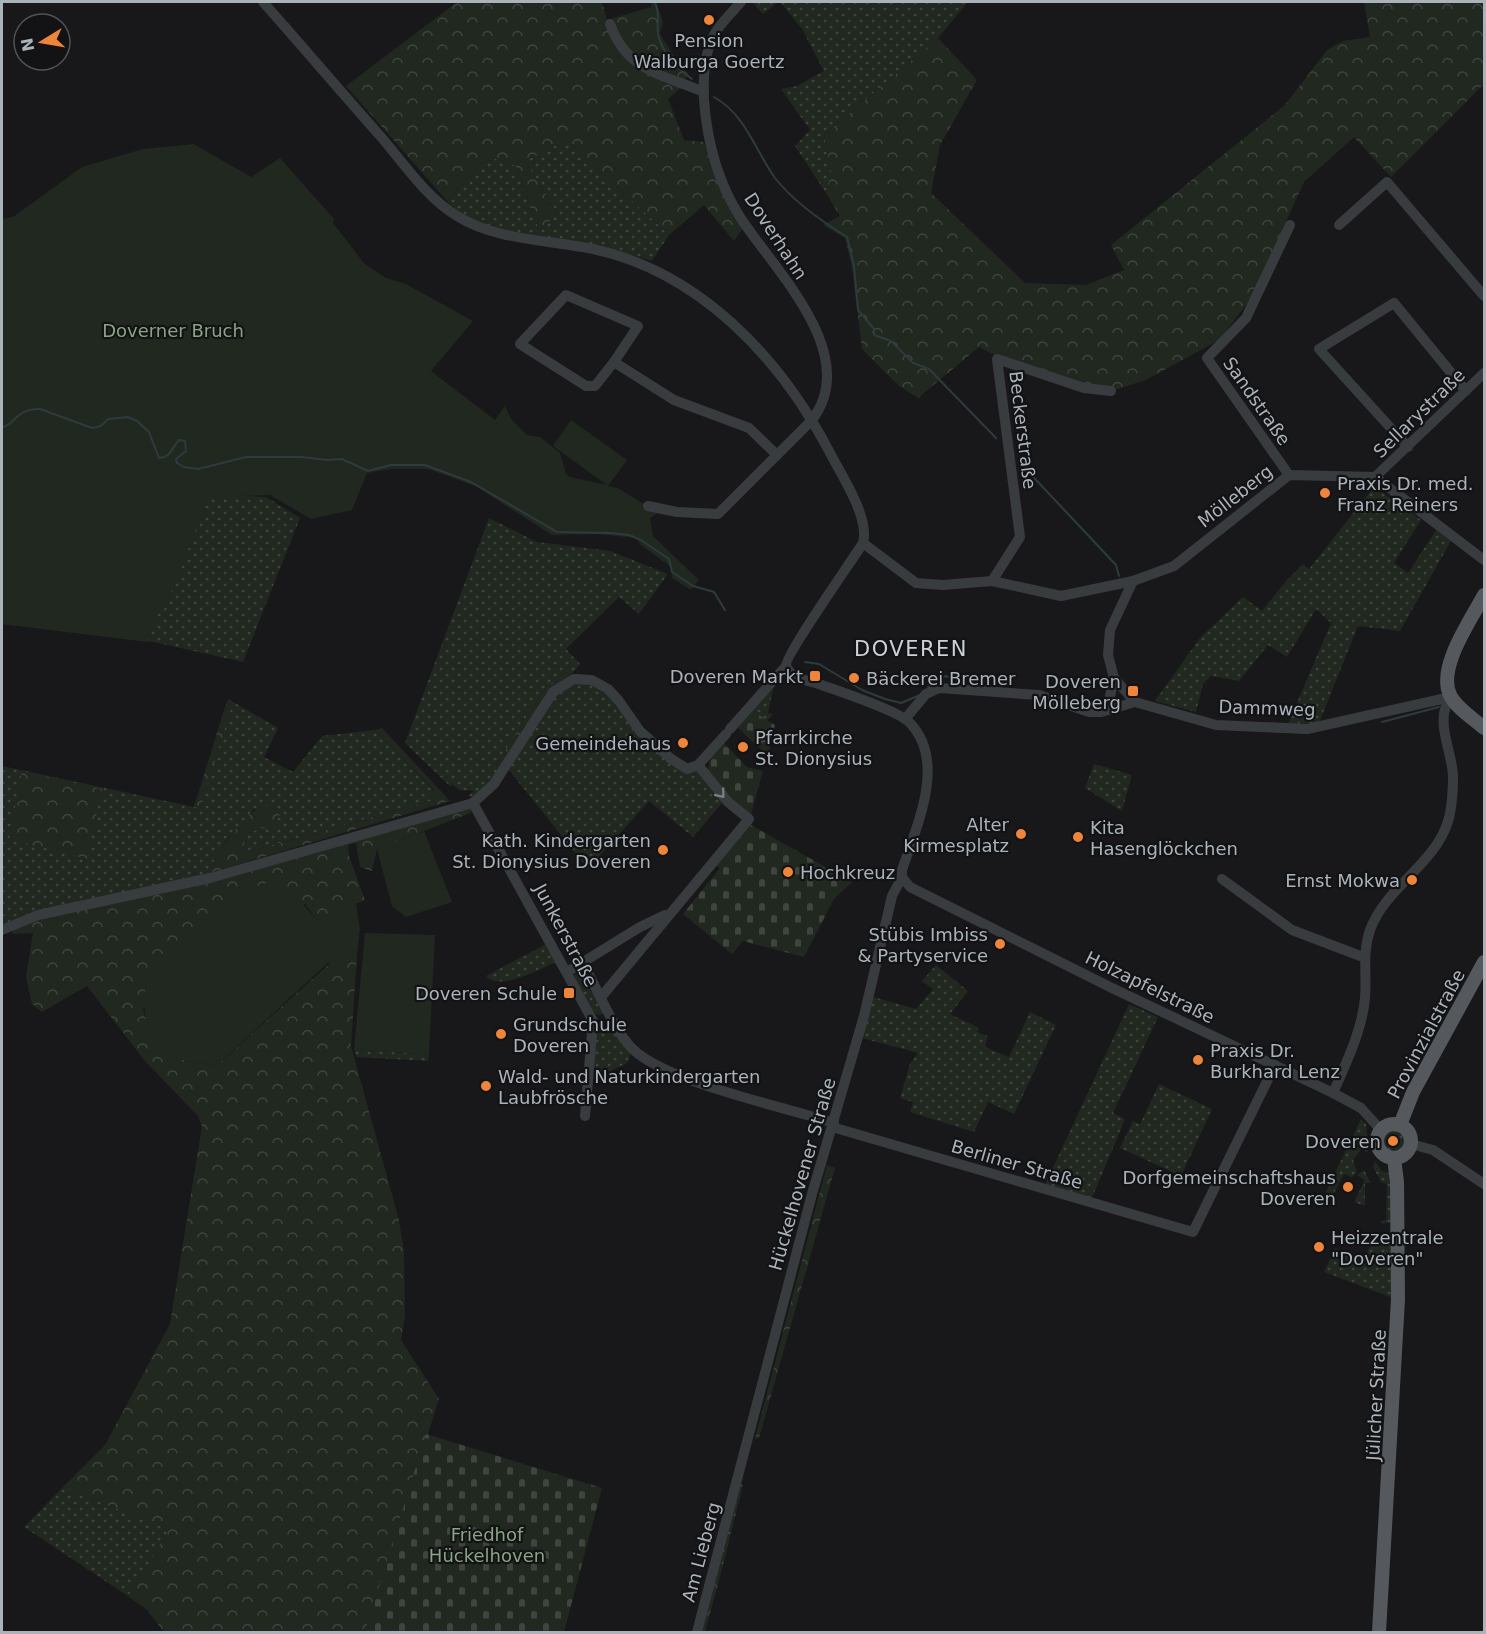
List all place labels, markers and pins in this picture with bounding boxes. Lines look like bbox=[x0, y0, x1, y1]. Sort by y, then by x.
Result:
marker: Pension Walburga Goertz bbox=[702, 13, 716, 27]
place label: Pension Walburga Goertz bbox=[634, 30, 784, 72]
place label: Praxis Dr. med. Franz Reiners bbox=[1337, 473, 1474, 515]
marker: Praxis Dr. med. Franz Reiners bbox=[1318, 486, 1332, 500]
place label: Doveren Markt bbox=[670, 666, 803, 687]
place label: Bäckerei Bremer bbox=[866, 668, 1016, 689]
marker: Doveren Markt bbox=[808, 669, 822, 683]
marker: Bäckerei Bremer bbox=[847, 671, 861, 685]
place label: Doveren Mölleberg bbox=[1032, 671, 1121, 713]
marker: Doveren Mölleberg bbox=[1126, 684, 1140, 698]
place label: Pfarrkirche St. Dionysius bbox=[755, 727, 872, 769]
place label: Gemeindehaus bbox=[535, 733, 671, 754]
marker: Gemeindehaus bbox=[676, 736, 690, 750]
marker: Pfarrkirche St. Dionysius bbox=[736, 740, 750, 754]
place label: Alter Kirmesplatz bbox=[903, 814, 1010, 856]
place label: Kita Hasenglöckchen bbox=[1090, 817, 1238, 859]
marker: Alter Kirmesplatz bbox=[1014, 827, 1028, 841]
place label: Kath. Kindergarten St. Dionysius Doveren bbox=[452, 830, 651, 872]
marker: Kita Hasenglöckchen bbox=[1071, 830, 1085, 844]
marker: Kath. Kindergarten St. Dionysius Doveren bbox=[656, 843, 670, 857]
place label: Hochkreuz bbox=[800, 862, 895, 883]
marker: Hochkreuz bbox=[781, 865, 795, 879]
place label: Ernst Mokwa bbox=[1285, 870, 1400, 891]
marker: Ernst Mokwa bbox=[1405, 873, 1419, 887]
place label: Stübis Imbiss & Partyservice bbox=[858, 924, 988, 966]
marker: Stübis Imbiss & Partyservice bbox=[993, 937, 1007, 951]
place label: Doveren Schule bbox=[415, 983, 557, 1004]
marker: Doveren Schule bbox=[562, 986, 576, 1000]
place label: Grundschule Doveren bbox=[513, 1014, 627, 1056]
marker: Grundschule Doveren bbox=[494, 1027, 508, 1041]
place label: Praxis Dr. Burkhard Lenz bbox=[1210, 1040, 1340, 1082]
marker: Praxis Dr. Burkhard Lenz bbox=[1191, 1053, 1205, 1067]
place label: Wald- und Naturkindergarten Laubfrösche bbox=[498, 1066, 760, 1108]
marker: Wald- und Naturkindergarten Laubfrösche bbox=[479, 1079, 493, 1093]
place label: Doveren bbox=[1305, 1131, 1381, 1152]
marker: Doveren bbox=[1386, 1134, 1400, 1148]
place label: Dorfgemeinschaftshaus Doveren bbox=[1122, 1167, 1336, 1209]
marker: Dorfgemeinschaftshaus Doveren bbox=[1341, 1180, 1355, 1194]
place label: Heizzentrale "Doveren" bbox=[1331, 1227, 1444, 1269]
marker: Heizzentrale "Doveren" bbox=[1312, 1240, 1326, 1254]

